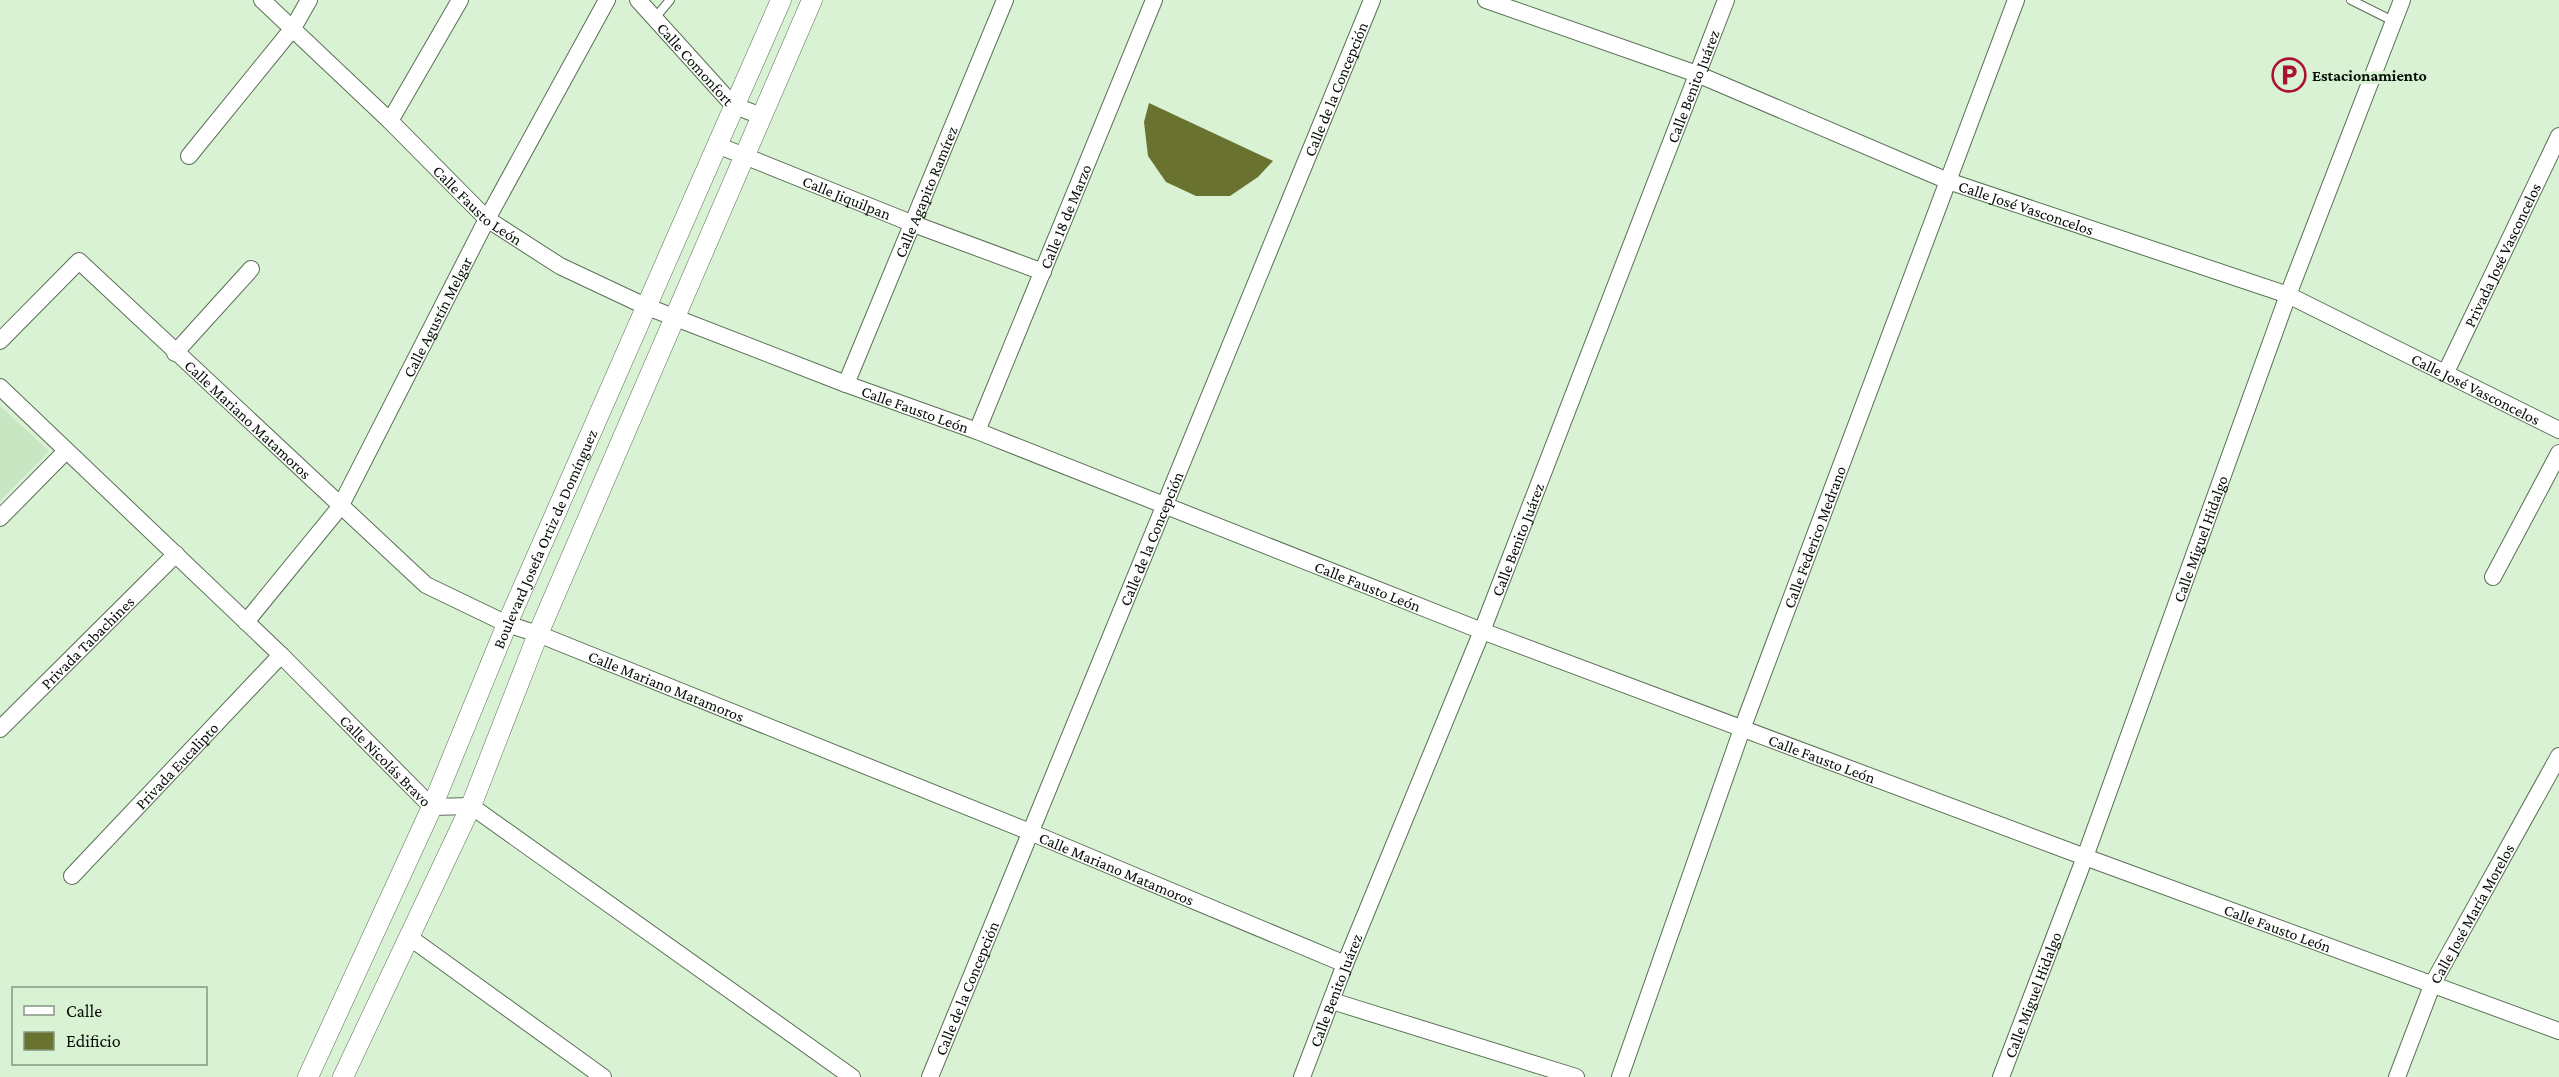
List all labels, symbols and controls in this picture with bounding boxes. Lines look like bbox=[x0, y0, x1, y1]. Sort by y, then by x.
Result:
street label: Calle Comonfort bbox=[654, 19, 737, 109]
street label: Calle de la Concepción bbox=[1301, 19, 1371, 159]
street label: Calle Benito Juárez bbox=[1664, 27, 1723, 145]
parking icon: Estacionamiento bbox=[2271, 57, 2307, 93]
place label: Estacionamiento bbox=[2312, 67, 2427, 84]
street label: Calle Agapito Ramírez bbox=[891, 124, 961, 260]
street label: Calle Fausto León bbox=[430, 162, 526, 249]
street label: Calle 18 de Marzo bbox=[1037, 162, 1095, 271]
street label: Calle Jiquilpan bbox=[800, 172, 894, 223]
street label: Calle José Vasconcelos bbox=[1956, 177, 2096, 238]
street label: Privada José Vasconcelos bbox=[2461, 180, 2544, 330]
street label: Calle Agustín Melgar bbox=[400, 254, 475, 380]
street label: Calle José Vasconcelos bbox=[2409, 350, 2543, 428]
street label: Calle Mariano Matamoros bbox=[181, 356, 315, 482]
street label: Calle Fausto León bbox=[859, 382, 971, 436]
street label: Boulevard Josefa Ortiz de Domínguez bbox=[490, 427, 600, 651]
street label: Calle Federico Medrano bbox=[1780, 464, 1849, 611]
street label: Calle de la Concepción bbox=[1116, 469, 1187, 608]
street label: Calle Miguel Hidalgo bbox=[2170, 473, 2231, 604]
street label: Calle Benito Juárez bbox=[1488, 481, 1547, 599]
street label: Calle Fausto León bbox=[1312, 558, 1424, 615]
street label: Privada Tabachines bbox=[38, 593, 137, 692]
street label: Calle Mariano Matamoros bbox=[586, 647, 747, 725]
street label: Calle Nicolás Bravo bbox=[336, 712, 434, 810]
street label: Privada Eucalipto bbox=[132, 719, 222, 813]
street label: Calle Fausto León bbox=[1766, 731, 1878, 787]
street label: Calle Mariano Matamoros bbox=[1036, 829, 1197, 909]
street label: Calle José María Morelos bbox=[2426, 841, 2518, 987]
street label: Calle Fausto León bbox=[2222, 901, 2334, 956]
street label: Calle de la Concepción bbox=[932, 918, 1002, 1058]
street label: Calle Miguel Hidalgo bbox=[2001, 930, 2065, 1060]
street label: Calle Benito Juárez bbox=[1306, 931, 1366, 1049]
legend bbox=[12, 987, 207, 1065]
text: Calle bbox=[66, 1001, 102, 1021]
text: Edificio bbox=[66, 1031, 121, 1051]

